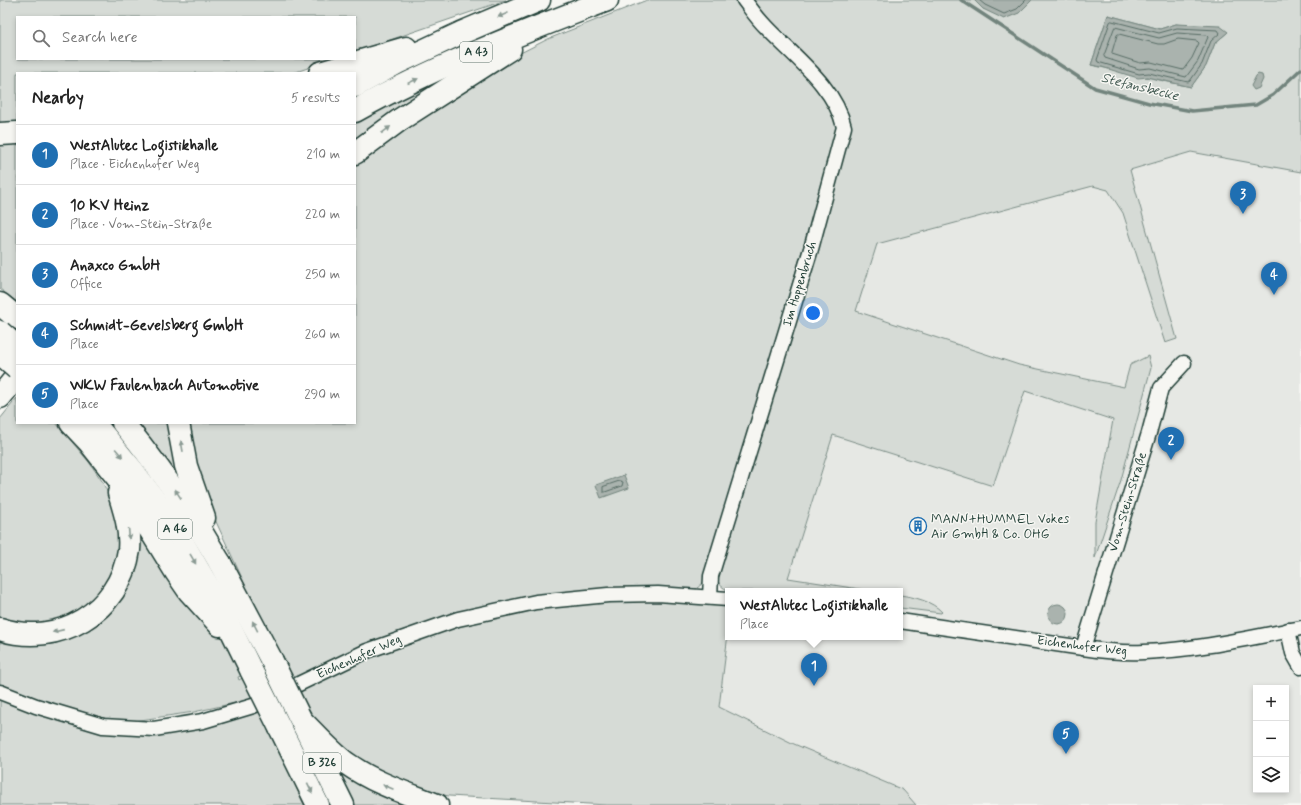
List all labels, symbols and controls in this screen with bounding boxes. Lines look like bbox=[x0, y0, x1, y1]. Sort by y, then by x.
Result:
one-way arrow bbox=[497, 12, 508, 18]
search box bbox=[16, 16, 356, 60]
icon: search bbox=[30, 27, 52, 49]
text: Search here bbox=[62, 28, 138, 48]
road number: A 43 bbox=[460, 42, 492, 62]
water label: Stefansbecke bbox=[1099, 69, 1182, 106]
one-way arrow bbox=[407, 78, 419, 84]
text: Nearby bbox=[32, 87, 84, 109]
text: 5 results bbox=[291, 90, 340, 107]
one-way arrow bbox=[381, 126, 392, 134]
text: WestAlutec Logistikhalle bbox=[70, 136, 218, 156]
text: 1 bbox=[42, 146, 48, 163]
text: 210 m bbox=[306, 146, 340, 163]
text: Place · Eichenhofer Weg bbox=[70, 156, 199, 173]
pin: 3 bbox=[1230, 181, 1256, 214]
text: 10 KV Heinz bbox=[70, 196, 149, 216]
text: 2 bbox=[42, 206, 48, 223]
text: 220 m bbox=[305, 206, 340, 223]
text: Place · Vom-Stein-Straße bbox=[70, 216, 212, 233]
street label: Im Hoppenbruch bbox=[779, 239, 821, 329]
text: Anaxco GmbH bbox=[70, 256, 160, 276]
pin: 4 bbox=[1261, 262, 1287, 295]
text: 3 bbox=[42, 266, 48, 283]
text: 250 m bbox=[305, 266, 340, 283]
text: Office bbox=[70, 276, 102, 293]
your location bbox=[803, 303, 823, 323]
text: Schmidt-Gevelsberg GmbH bbox=[70, 316, 243, 336]
text: 4 bbox=[41, 326, 49, 343]
text: 260 m bbox=[305, 326, 340, 343]
text: Place bbox=[70, 336, 99, 353]
text: WKW Faulenbach Automotive bbox=[70, 376, 259, 396]
text: 5 bbox=[41, 386, 49, 403]
text: 290 m bbox=[304, 386, 340, 403]
text: Place bbox=[70, 396, 99, 413]
pin: 2 bbox=[1158, 427, 1184, 460]
one-way arrow bbox=[179, 440, 185, 452]
one-way arrow bbox=[114, 447, 123, 458]
street label: Vom-Stein-Straße bbox=[1105, 450, 1151, 554]
one-way arrow bbox=[174, 489, 182, 499]
place label: MANN+HUMMEL Vokes Air GmbH & Co. OHG bbox=[931, 511, 1070, 543]
building icon: MANN+HUMMEL Vokes Air GmbH & Co. OHG bbox=[908, 516, 928, 536]
road number: A 46 bbox=[158, 519, 192, 539]
one-way arrow bbox=[125, 528, 132, 540]
one-way arrow bbox=[189, 553, 196, 565]
popup bbox=[725, 588, 903, 640]
text: WestAlutec Logistikhalle bbox=[740, 596, 888, 616]
text: Place bbox=[740, 616, 769, 633]
one-way arrow bbox=[251, 620, 258, 632]
one-way arrow bbox=[52, 628, 64, 634]
street label: Eichenhofer Weg bbox=[314, 631, 404, 683]
street label: Eichenhofer Weg bbox=[1036, 632, 1128, 660]
pin: 1 bbox=[801, 653, 827, 686]
map controls bbox=[1253, 685, 1289, 793]
button: + bbox=[1253, 685, 1289, 721]
pin: 5 bbox=[1053, 721, 1079, 754]
button: − bbox=[1253, 721, 1289, 757]
road number: B 326 bbox=[303, 753, 341, 773]
button: layers bbox=[1253, 757, 1289, 793]
one-way arrow bbox=[307, 783, 313, 794]
one-way arrow bbox=[381, 783, 393, 789]

